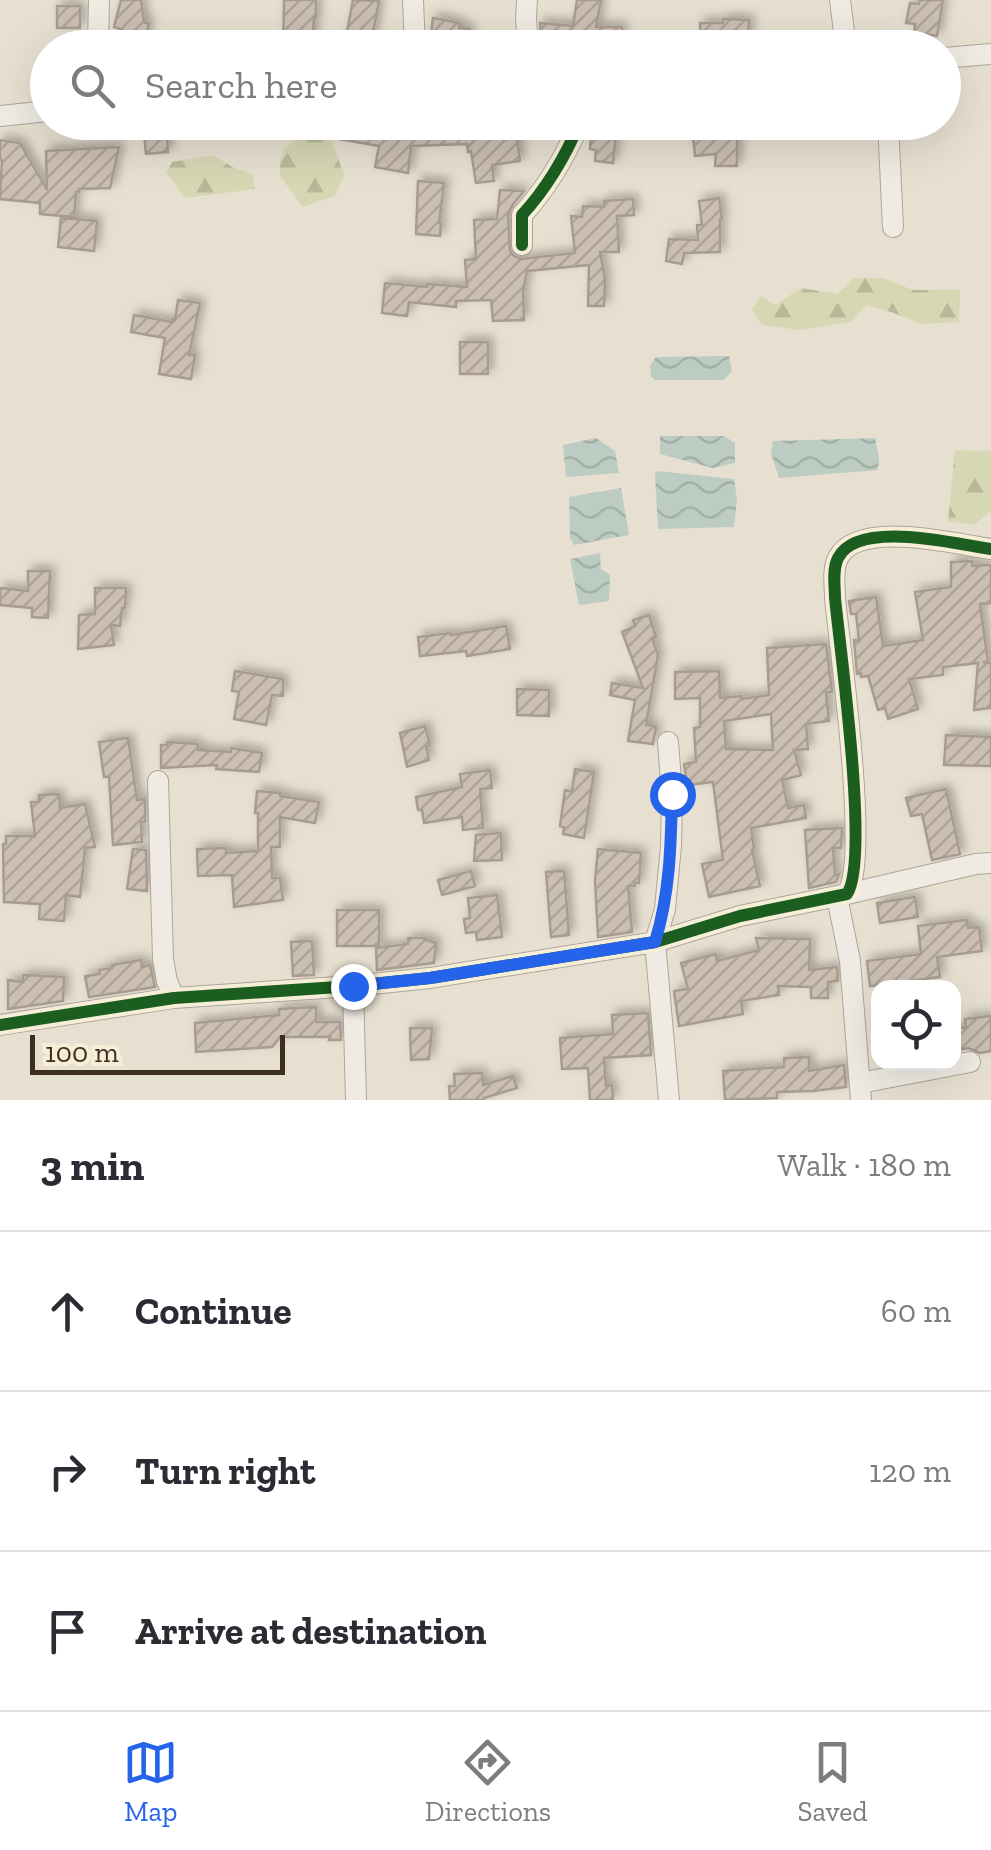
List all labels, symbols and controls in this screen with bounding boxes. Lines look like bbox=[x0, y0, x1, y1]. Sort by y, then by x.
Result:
search box bbox=[30, 30, 961, 140]
icon: search bbox=[65, 58, 120, 113]
text: Search here bbox=[145, 62, 337, 108]
route start bbox=[650, 772, 696, 818]
route end bbox=[331, 964, 377, 1010]
map controls bbox=[871, 980, 961, 1070]
button: locate bbox=[871, 980, 961, 1070]
scale bar bbox=[30, 1030, 285, 1074]
text: 100 m bbox=[45, 1036, 119, 1069]
text: 3 min bbox=[40, 1140, 145, 1191]
text: Walk · 180 m bbox=[778, 1146, 951, 1184]
icon: ahead bbox=[40, 1284, 95, 1339]
text: Continue bbox=[135, 1288, 292, 1334]
text: 60 m bbox=[881, 1292, 951, 1330]
icon: right bbox=[40, 1444, 95, 1499]
text: Turn right bbox=[135, 1448, 315, 1494]
text: 120 m bbox=[869, 1452, 951, 1490]
icon: arrive bbox=[40, 1604, 95, 1659]
text: Arrive at destination bbox=[135, 1608, 486, 1654]
tab: Map bbox=[123, 1735, 178, 1828]
tab: Directions bbox=[425, 1735, 551, 1828]
tab: Saved bbox=[798, 1735, 868, 1828]

